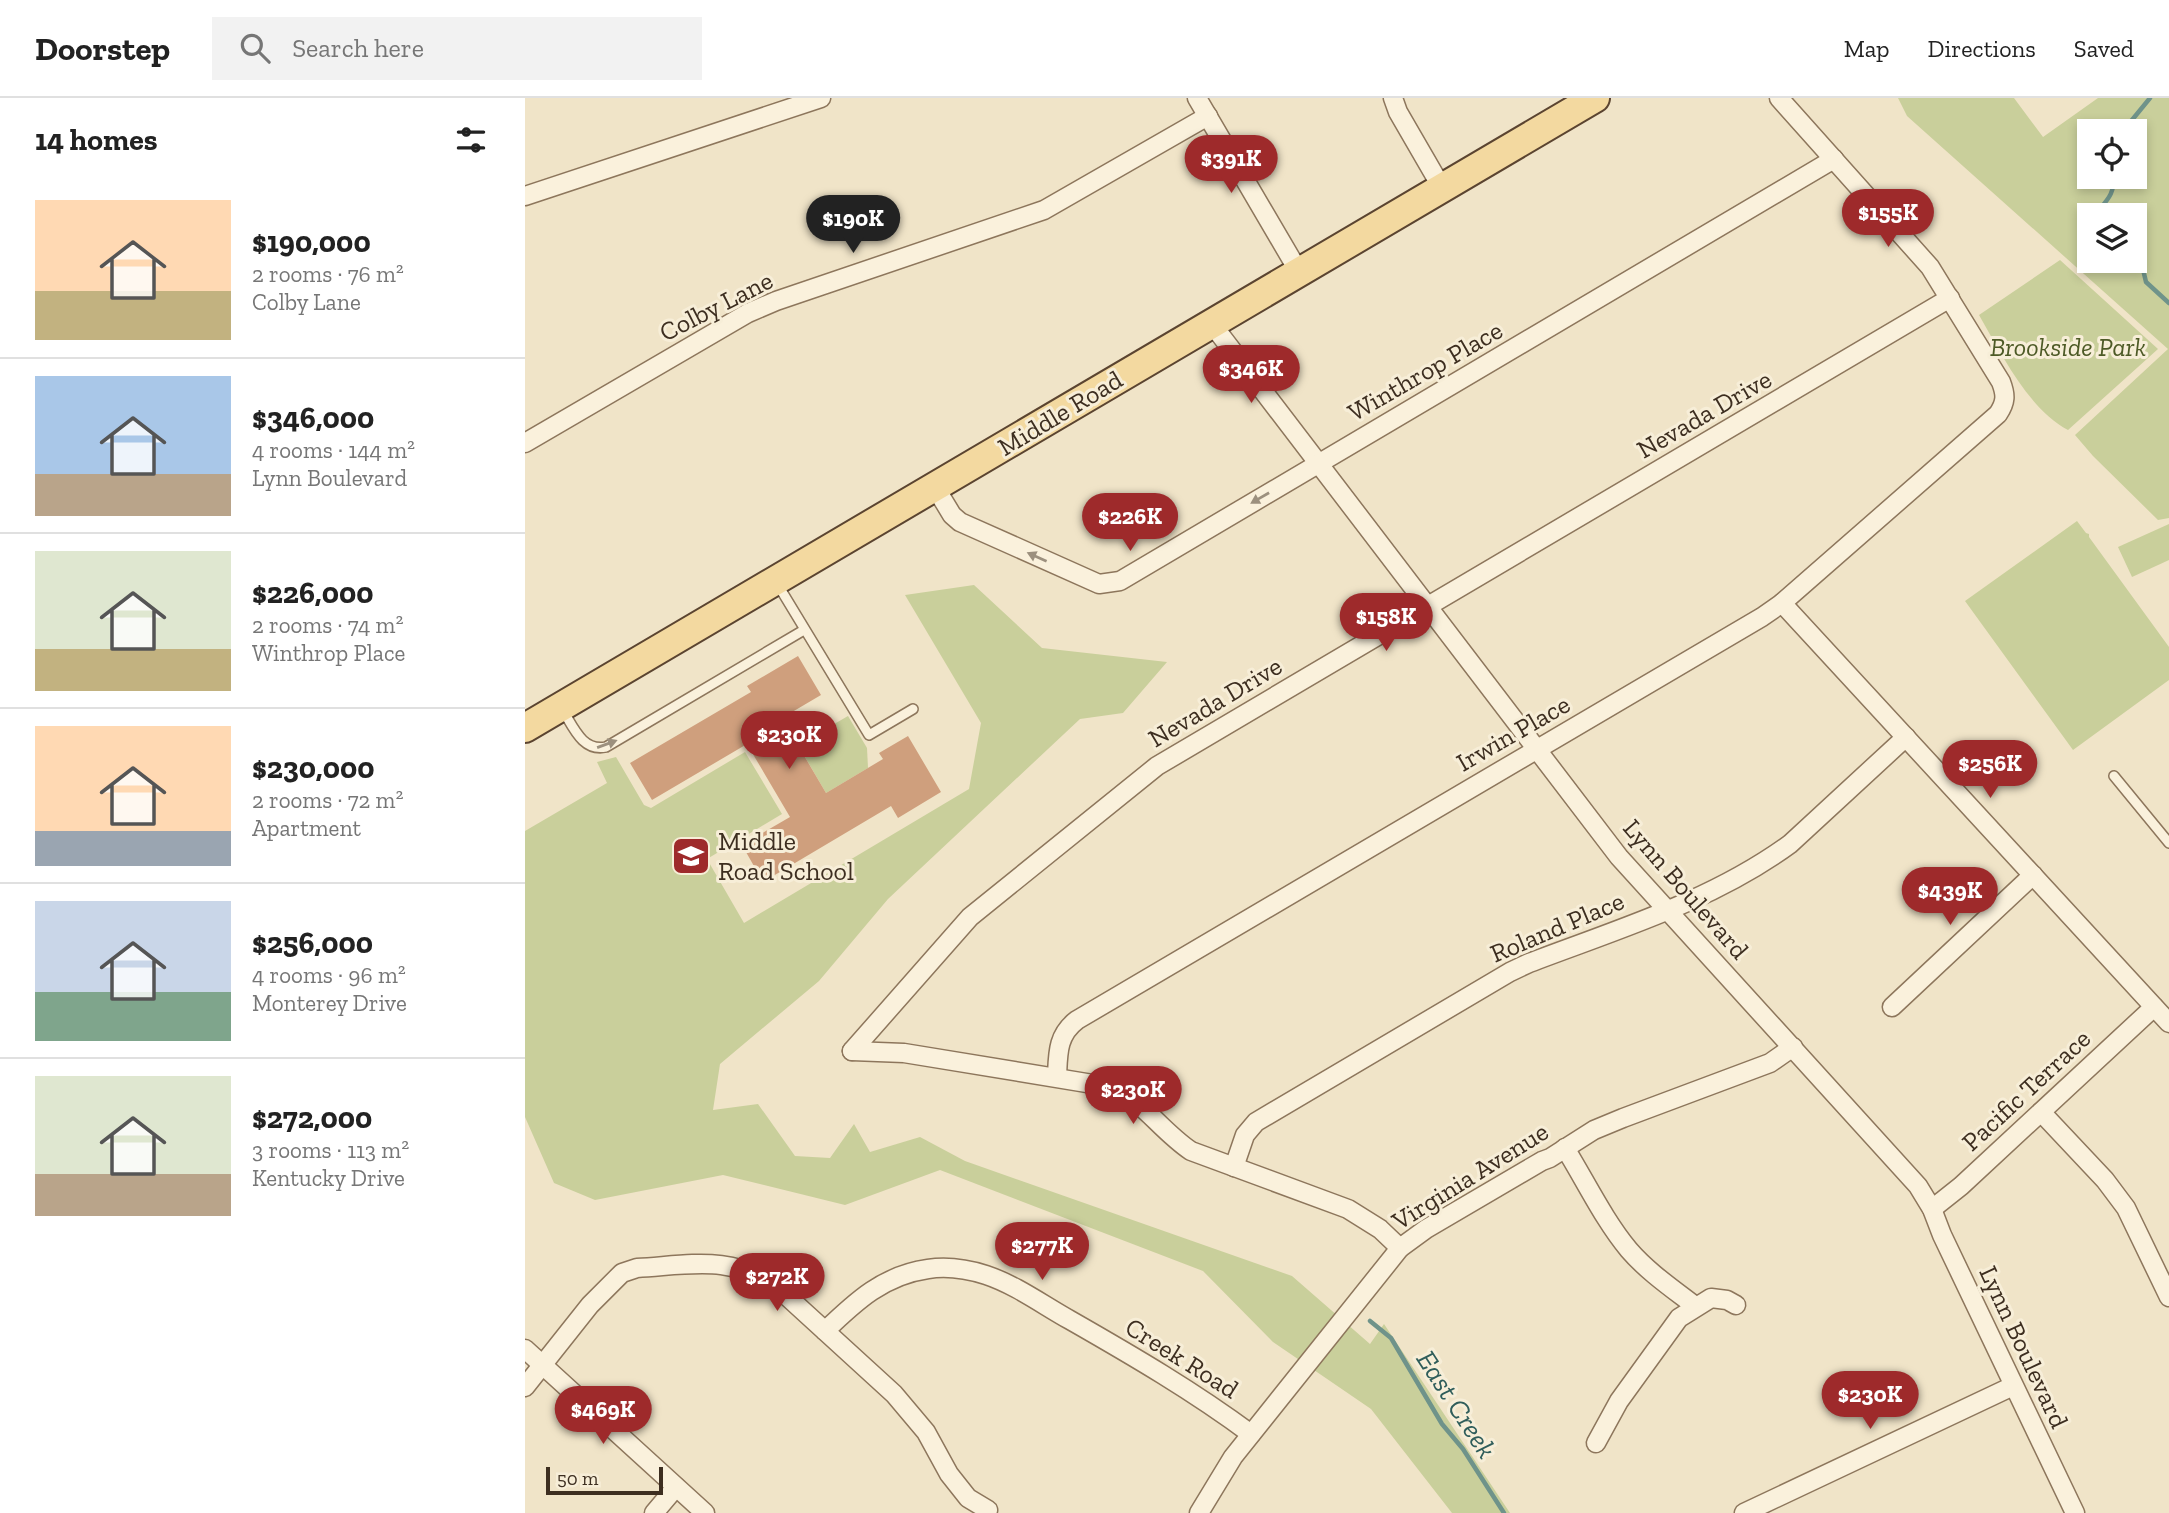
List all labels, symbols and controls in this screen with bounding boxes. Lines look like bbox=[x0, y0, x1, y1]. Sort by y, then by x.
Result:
search box bbox=[212, 17, 702, 80]
text: Doorstep bbox=[35, 29, 170, 68]
icon: search bbox=[236, 29, 274, 67]
text: Search here bbox=[292, 32, 424, 64]
text: Map bbox=[1844, 34, 1890, 63]
text: Directions bbox=[1928, 34, 2036, 63]
text: Saved bbox=[2074, 34, 2134, 63]
map controls bbox=[2077, 119, 2147, 273]
button: locate bbox=[2077, 119, 2147, 189]
icon: filters bbox=[452, 121, 490, 159]
text: 14 homes bbox=[35, 122, 158, 158]
pin: $391K bbox=[1182, 136, 1280, 195]
text: $391K bbox=[1201, 144, 1261, 172]
pin: $155K bbox=[1839, 190, 1937, 249]
pin: $190K bbox=[804, 195, 902, 255]
text: $155K bbox=[1858, 198, 1918, 226]
button: layers bbox=[2077, 203, 2147, 273]
text: $190K bbox=[822, 204, 884, 232]
text: $190,000 bbox=[252, 224, 371, 260]
icon: home bbox=[91, 228, 175, 312]
text: 2 rooms · 76 m² bbox=[252, 260, 404, 288]
street label: Colby Lane bbox=[654, 264, 778, 348]
text: Colby Lane bbox=[252, 288, 361, 316]
street label: Winthrop Place bbox=[1342, 314, 1508, 428]
park label: Brookside Park bbox=[1990, 331, 2146, 363]
pin: $346K bbox=[1202, 345, 1300, 405]
text: $346K bbox=[1219, 354, 1283, 382]
street label: Middle Road bbox=[992, 363, 1128, 463]
street label: Nevada Drive bbox=[1631, 363, 1777, 465]
text: $346,000 bbox=[252, 400, 374, 436]
icon: home bbox=[91, 404, 175, 488]
text: 4 rooms · 144 m² bbox=[252, 436, 415, 464]
text: Lynn Boulevard bbox=[252, 464, 407, 492]
one-way arrow bbox=[1251, 492, 1270, 504]
pin: $226K bbox=[1081, 494, 1179, 553]
text: $226K bbox=[1098, 502, 1162, 530]
one-way arrow bbox=[1027, 551, 1047, 563]
text: $226,000 bbox=[252, 575, 374, 611]
icon: home bbox=[91, 579, 175, 663]
pin: $158K bbox=[1337, 594, 1435, 653]
text: $158K bbox=[1356, 602, 1416, 630]
text: 2 rooms · 74 m² bbox=[252, 611, 403, 639]
text: Winthrop Place bbox=[252, 639, 405, 667]
street label: Nevada Drive bbox=[1142, 650, 1288, 754]
street label: Irwin Place bbox=[1450, 688, 1576, 778]
pin: $230K bbox=[740, 712, 838, 771]
text: $230K bbox=[757, 720, 821, 748]
one-way arrow bbox=[597, 738, 618, 749]
pin: $256K bbox=[1941, 740, 2039, 800]
text: $256K bbox=[1958, 749, 2022, 777]
text: $230,000 bbox=[252, 750, 375, 786]
icon: home bbox=[91, 754, 175, 838]
text: 2 rooms · 72 m² bbox=[252, 786, 403, 814]
street label: Lynn Boulevard bbox=[1616, 812, 1756, 966]
text: Apartment bbox=[252, 814, 361, 842]
place label: Middle Road School bbox=[718, 825, 854, 887]
school or university icon: Middle Road School bbox=[670, 835, 712, 877]
pin: $439K bbox=[1901, 868, 1999, 927]
text: $439K bbox=[1918, 876, 1982, 904]
street label: Roland Place bbox=[1485, 884, 1629, 970]
text: $256,000 bbox=[252, 925, 373, 961]
icon: home bbox=[91, 929, 175, 1013]
text: 4 rooms · 96 m² bbox=[252, 961, 406, 989]
text: Monterey Drive bbox=[252, 989, 407, 1017]
street label: Pacific Terrace bbox=[1955, 1022, 2097, 1158]
pin: $230K bbox=[1084, 1066, 1182, 1126]
text: $230K bbox=[1101, 1075, 1165, 1103]
text: $272,000 bbox=[252, 1100, 372, 1136]
icon: home bbox=[91, 1104, 175, 1188]
street label: Virginia Avenue bbox=[1385, 1115, 1554, 1237]
text: 3 rooms · 113 m² bbox=[252, 1136, 409, 1164]
text: Kentucky Drive bbox=[252, 1164, 405, 1192]
pin: $277K bbox=[993, 1222, 1091, 1282]
text: $277K bbox=[1011, 1231, 1073, 1259]
pin: $272K bbox=[728, 1254, 826, 1313]
street label: Lynn Boulevard bbox=[1972, 1261, 2076, 1433]
text: $272K bbox=[746, 1262, 808, 1290]
street label: Creek Road bbox=[1119, 1311, 1245, 1405]
water label: East Creek bbox=[1410, 1344, 1504, 1464]
pin: $230K bbox=[1821, 1372, 1919, 1431]
text: $230K bbox=[1838, 1380, 1902, 1408]
pin: $469K bbox=[554, 1386, 652, 1446]
text: $469K bbox=[571, 1395, 635, 1423]
scale bar bbox=[546, 1464, 663, 1496]
text: 50 m bbox=[557, 1467, 598, 1490]

